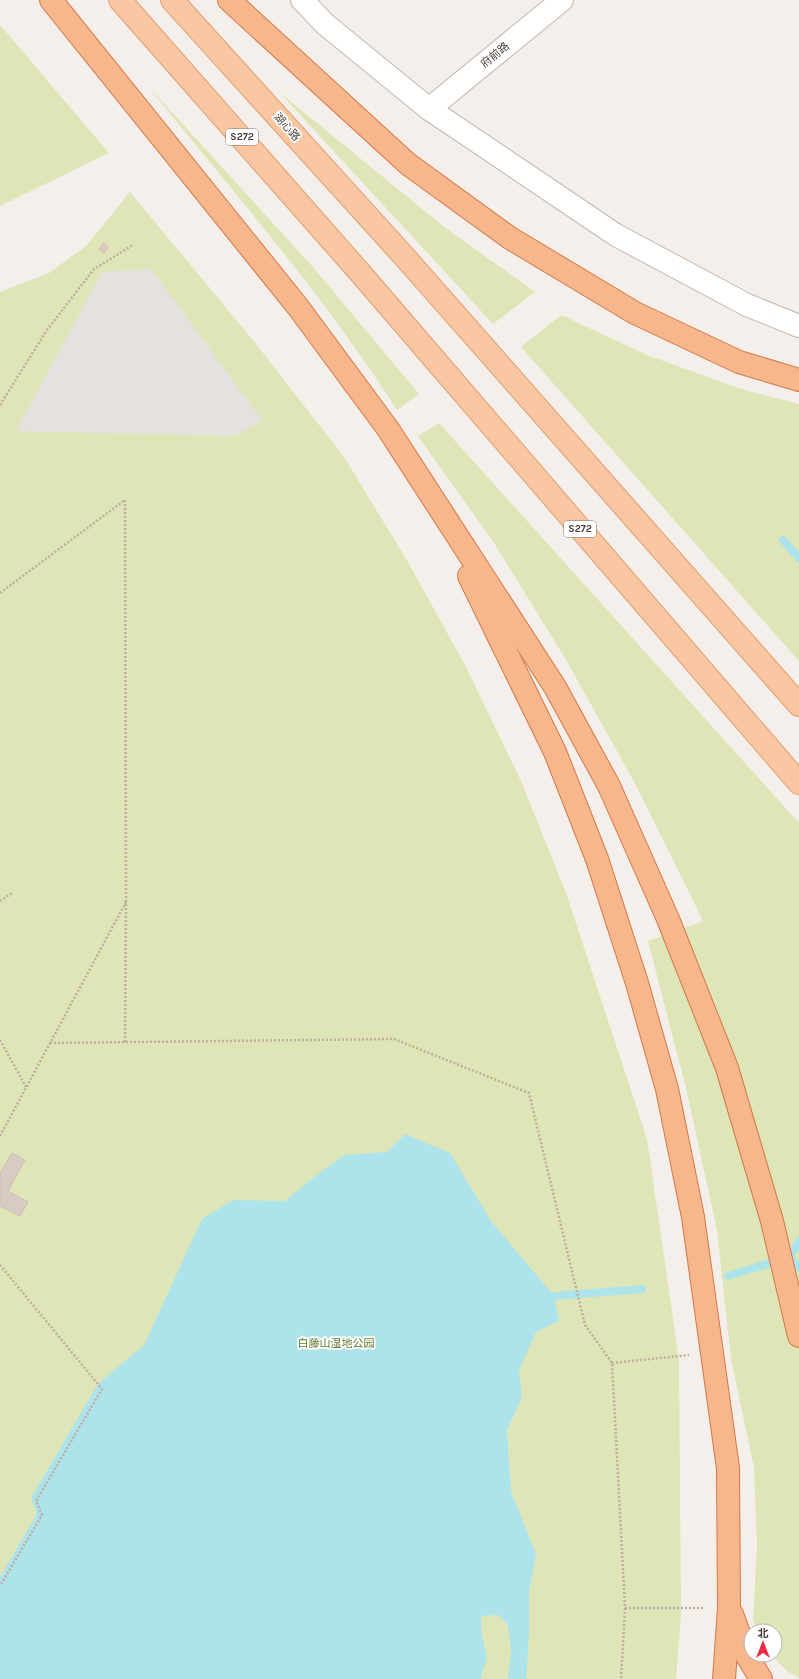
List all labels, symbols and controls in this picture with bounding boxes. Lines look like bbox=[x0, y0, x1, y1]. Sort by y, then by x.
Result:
street label: 府前路 bbox=[478, 39, 512, 71]
street label: 湖心路 bbox=[271, 110, 303, 144]
road number: S272 bbox=[226, 129, 258, 145]
road number: S272 bbox=[564, 521, 596, 537]
park label: 白藤山湿地公园 bbox=[298, 1337, 375, 1350]
north arrow bbox=[743, 1623, 783, 1663]
text: 北 bbox=[758, 1627, 769, 1640]

